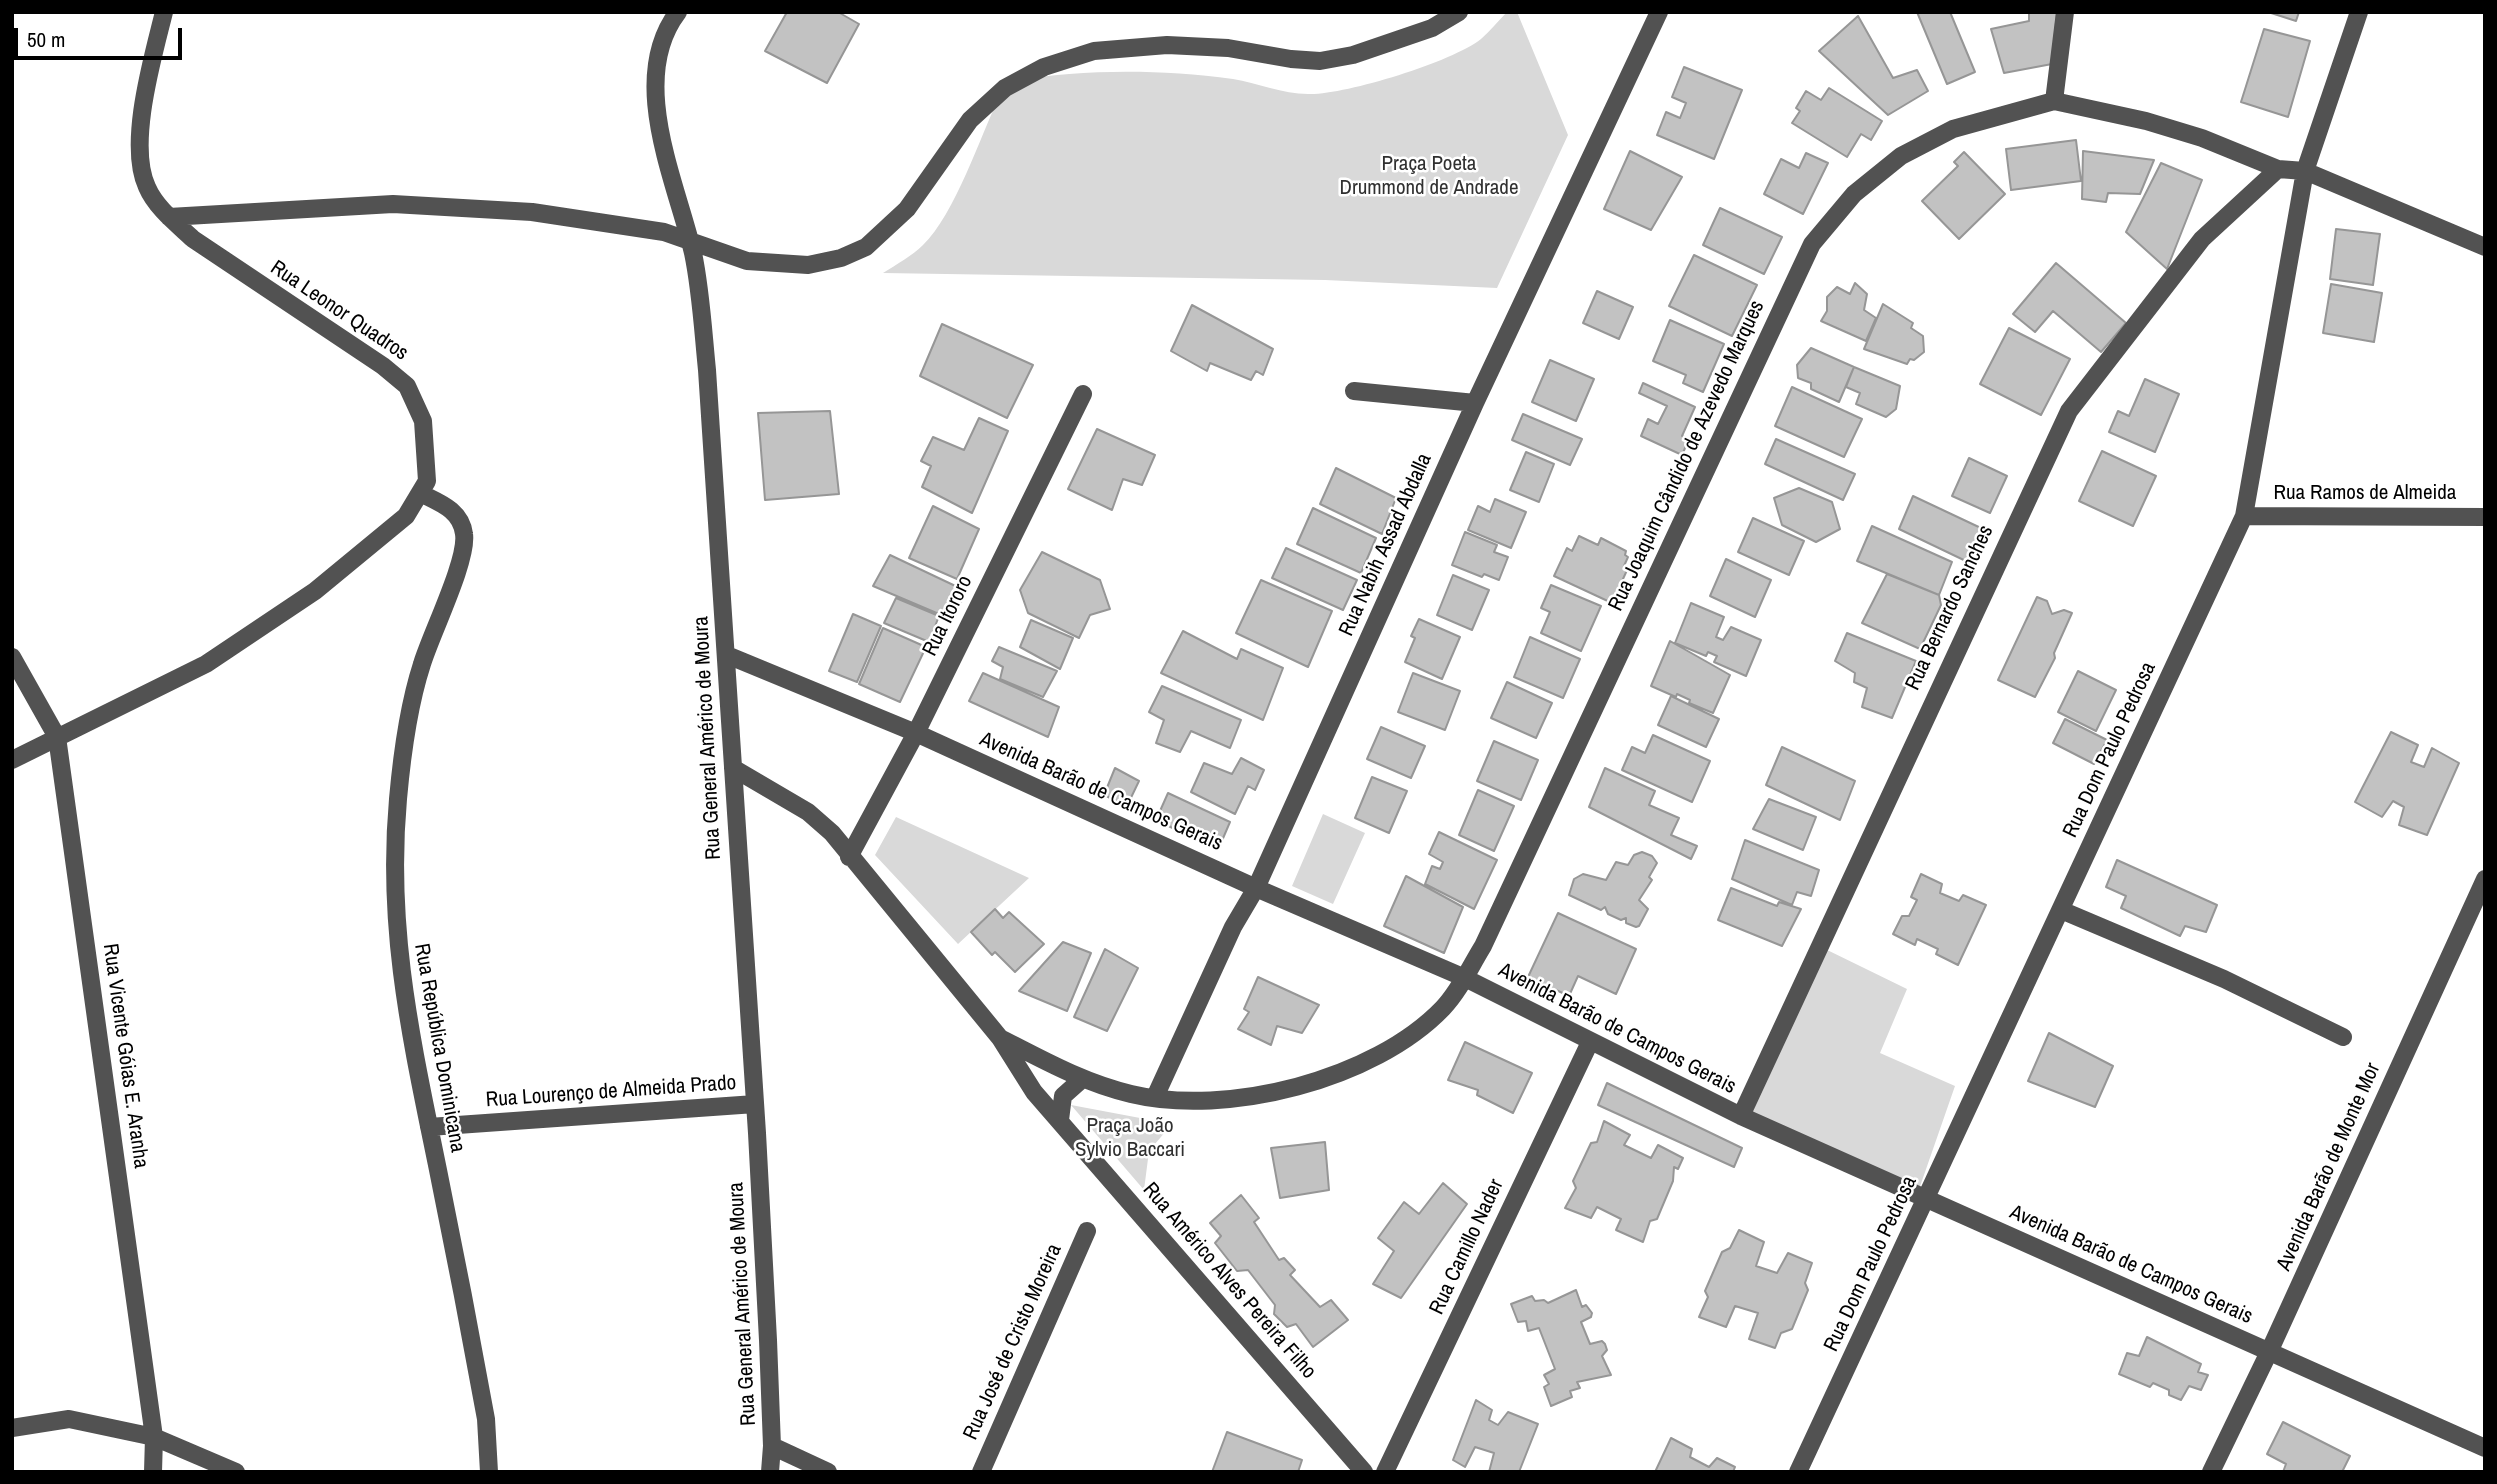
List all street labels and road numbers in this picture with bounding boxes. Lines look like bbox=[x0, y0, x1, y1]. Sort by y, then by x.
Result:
street label: Rua Leonor Quadros bbox=[265, 256, 413, 366]
street label: Rua Joaquim Cândido de Azevedo Marques bbox=[1604, 297, 1770, 615]
street label: Rua Nabih Assad Abdalla bbox=[1334, 450, 1438, 640]
street label: Rua Ramos de Almeida bbox=[2274, 480, 2456, 506]
street label: Rua Bernardo Sanches bbox=[1901, 522, 1999, 694]
street label: Rua Itororo bbox=[918, 572, 978, 660]
street label: Rua General Américo de Moura bbox=[689, 615, 727, 861]
street label: Rua Dom Paulo Pedrosa bbox=[2058, 658, 2162, 842]
street label: Avenida Barão de Campos Gerais bbox=[976, 727, 1226, 857]
street label: Rua Vicente Góias E. Aranha bbox=[97, 942, 153, 1170]
street label: Rua República Dominicana bbox=[408, 942, 470, 1154]
street label: Avenida Barão de Campos Gerais bbox=[1494, 958, 1740, 1100]
street label: Avenida Barão de Monte Mor bbox=[2272, 1059, 2386, 1275]
street label: Rua Lourenço de Almeida Prado bbox=[485, 1071, 737, 1113]
street label: Rua Dom Paulo Pedrosa bbox=[1819, 1172, 1923, 1356]
street label: Rua Camillo Nader bbox=[1425, 1175, 1509, 1319]
street label: Rua Américo Alves Pereira Filho bbox=[1137, 1178, 1321, 1384]
street label: Rua General Américo de Moura bbox=[724, 1181, 762, 1427]
street label: Avenida Barão de Campos Gerais bbox=[2006, 1200, 2256, 1330]
street label: Rua José de Cristo Moreira bbox=[958, 1240, 1068, 1444]

